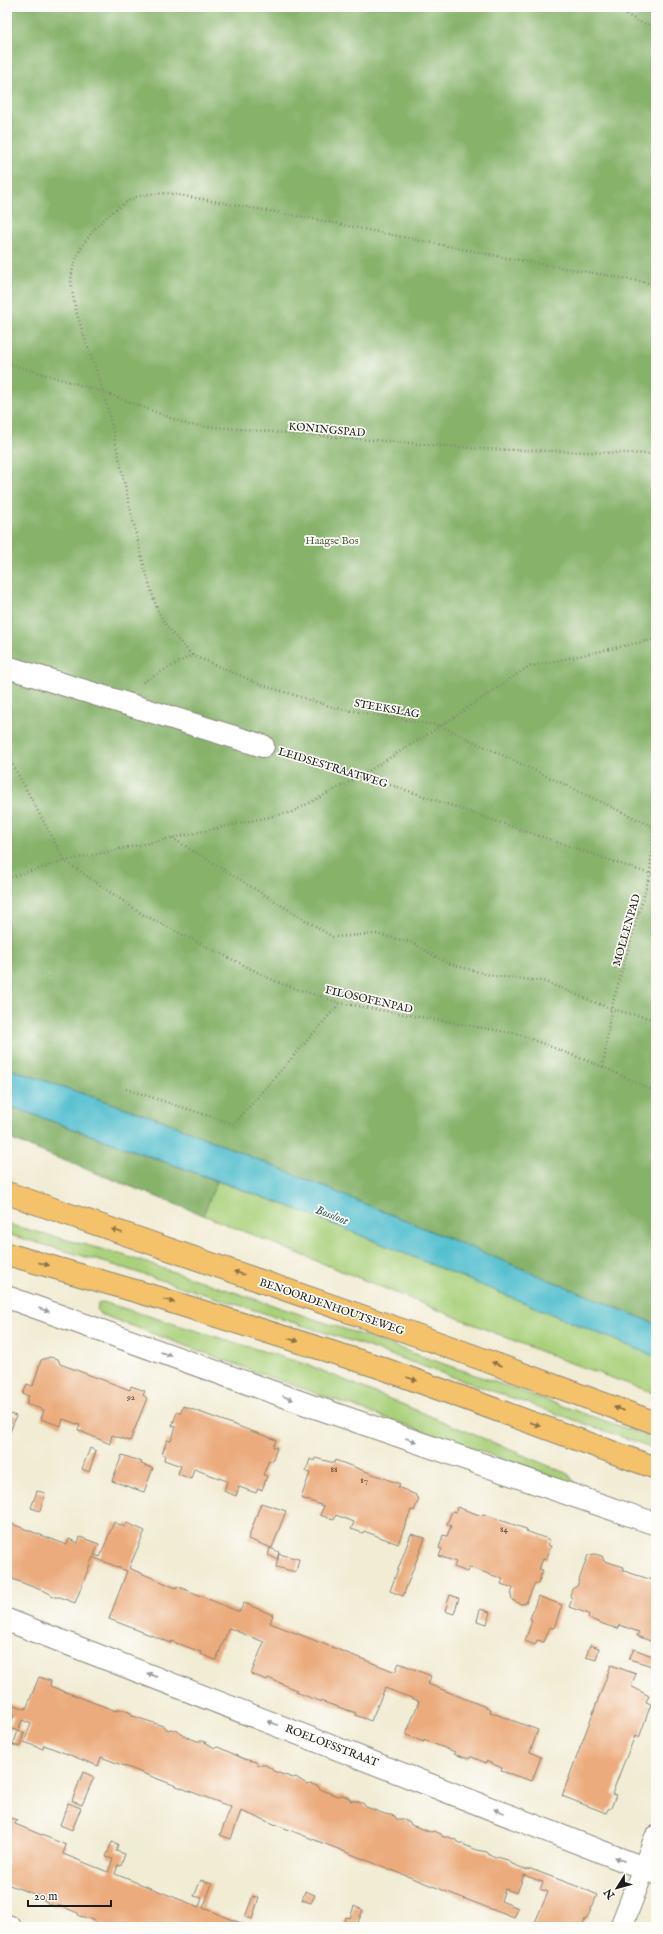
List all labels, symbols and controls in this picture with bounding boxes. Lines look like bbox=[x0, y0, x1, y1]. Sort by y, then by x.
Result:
street label: KONINGSPAD bbox=[288, 420, 366, 440]
park label: Haagse Bos bbox=[305, 534, 359, 548]
street label: STEEKSLAG bbox=[353, 696, 421, 722]
street label: LEIDSESTRAATWEG bbox=[276, 745, 389, 791]
street label: MOLLENPAD bbox=[610, 892, 644, 968]
street label: FILOSOFENPAD bbox=[323, 983, 414, 1017]
water label: Bossloot bbox=[313, 1202, 351, 1229]
one-way arrow bbox=[110, 1228, 122, 1234]
one-way arrow bbox=[38, 1262, 51, 1268]
one-way arrow bbox=[233, 1270, 245, 1276]
street label: BENOORDENHOUTSEWEG bbox=[257, 1276, 406, 1338]
one-way arrow bbox=[164, 1298, 176, 1304]
one-way arrow bbox=[38, 1307, 50, 1313]
one-way arrow bbox=[288, 1337, 300, 1343]
one-way arrow bbox=[161, 1351, 173, 1357]
one-way arrow bbox=[491, 1361, 503, 1367]
one-way arrow bbox=[407, 1377, 419, 1383]
house number: 92 bbox=[126, 1392, 135, 1403]
one-way arrow bbox=[283, 1395, 295, 1401]
one-way arrow bbox=[613, 1406, 625, 1412]
one-way arrow bbox=[529, 1421, 541, 1427]
one-way arrow bbox=[406, 1437, 418, 1443]
house number: 88 bbox=[330, 1464, 338, 1475]
house number: 87 bbox=[360, 1475, 368, 1486]
house number: 84 bbox=[500, 1524, 509, 1535]
one-way arrow bbox=[146, 1672, 158, 1678]
one-way arrow bbox=[267, 1719, 279, 1725]
street label: ROELOFSSTRAAT bbox=[283, 1722, 380, 1770]
one-way arrow bbox=[493, 1808, 504, 1814]
one-way arrow bbox=[613, 1855, 625, 1861]
north arrow bbox=[597, 1868, 637, 1908]
scale bar bbox=[28, 1882, 111, 1908]
text: N bbox=[601, 1885, 619, 1902]
text: 20 m bbox=[34, 1889, 57, 1904]

